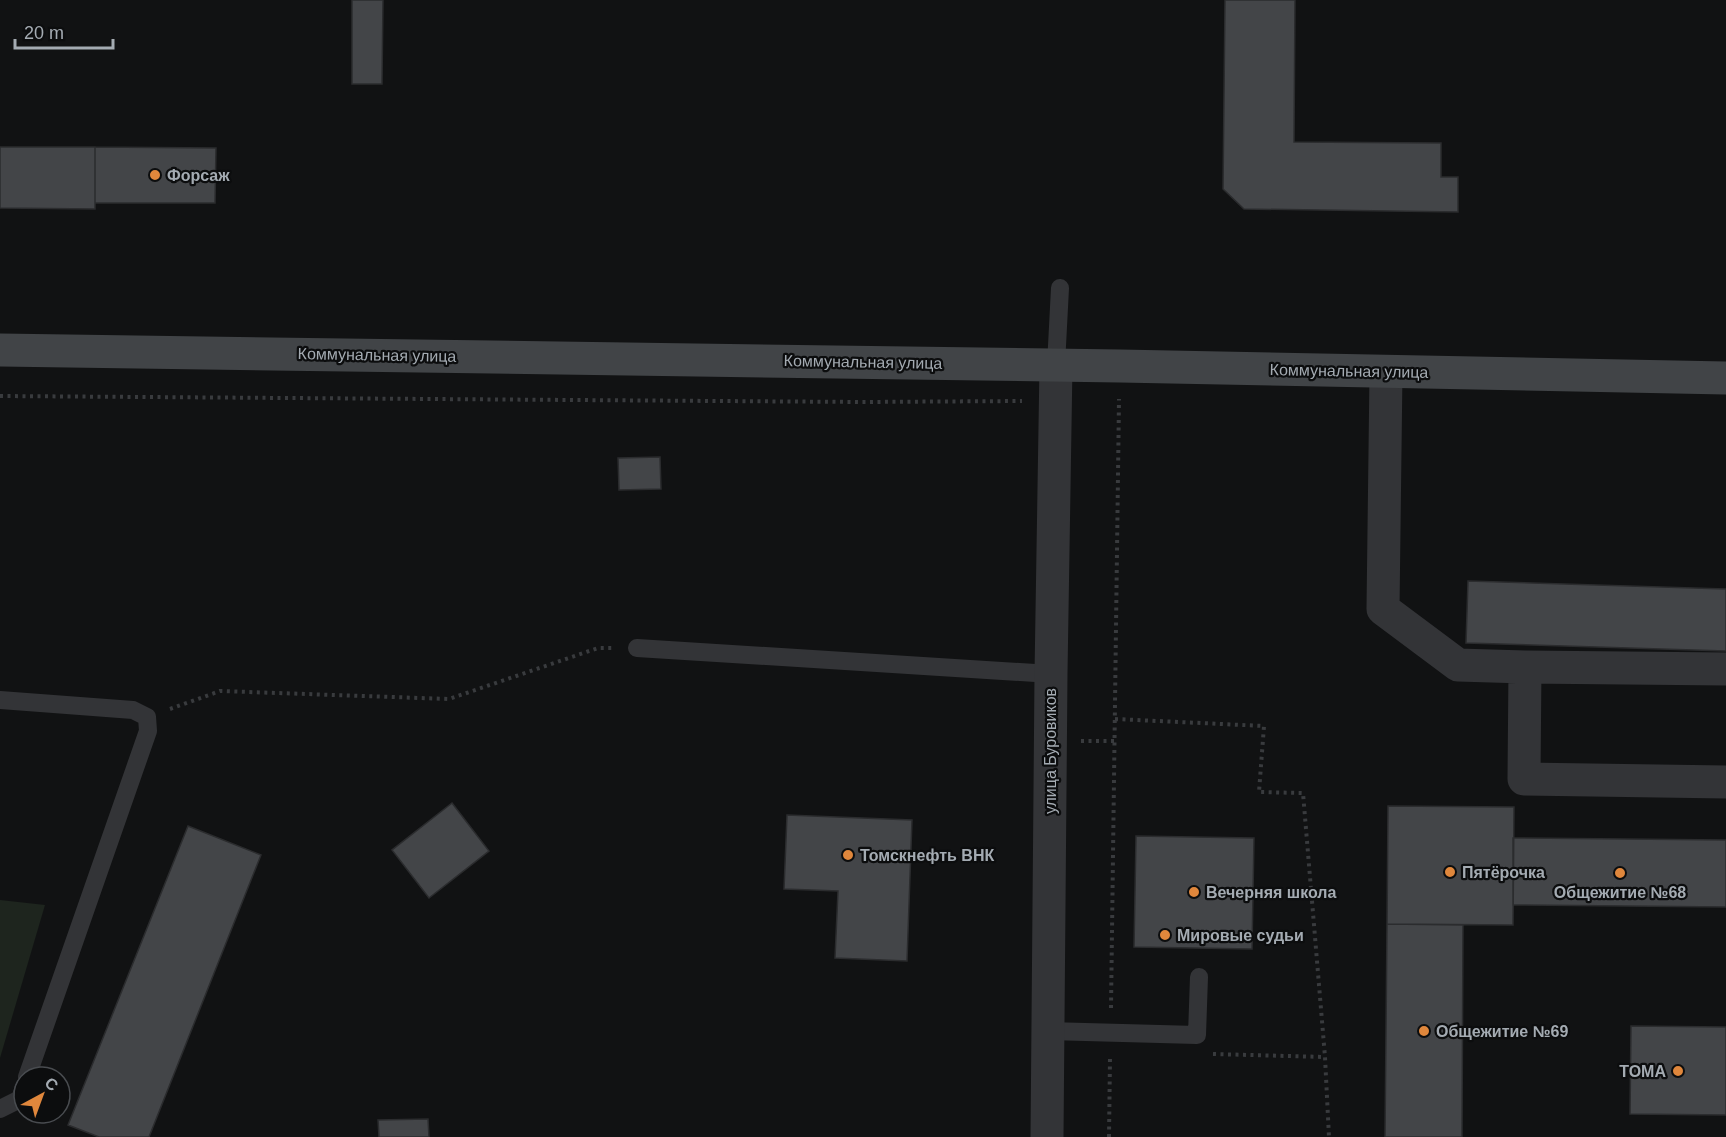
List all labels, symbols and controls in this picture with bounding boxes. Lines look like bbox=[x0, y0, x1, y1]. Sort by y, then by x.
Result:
scale bar bbox=[15, 12, 112, 50]
text: 20 m bbox=[24, 23, 64, 43]
place label: Форсаж bbox=[167, 167, 230, 184]
marker: Форсаж bbox=[148, 168, 162, 182]
street label: Коммунальная улица bbox=[298, 345, 457, 365]
street label: Коммунальная улица bbox=[784, 352, 943, 372]
street label: Коммунальная улица bbox=[1270, 361, 1429, 381]
street label: улица Буровиков bbox=[1042, 688, 1059, 814]
place label: Томскнефть ВНК bbox=[860, 847, 994, 864]
marker: Томскнефть ВНК bbox=[841, 848, 855, 862]
place label: Пятёрочка bbox=[1462, 864, 1545, 881]
marker: Пятёрочка bbox=[1443, 865, 1457, 879]
marker: Общежитие №68 bbox=[1613, 866, 1627, 880]
place label: Вечерняя школа bbox=[1206, 884, 1336, 901]
place label: Общежитие №68 bbox=[1554, 884, 1686, 901]
marker: Вечерняя школа bbox=[1187, 885, 1201, 899]
place label: Мировые судьи bbox=[1177, 927, 1304, 944]
marker: Мировые судьи bbox=[1158, 928, 1172, 942]
place label: Общежитие №69 bbox=[1436, 1023, 1568, 1040]
marker: Общежитие №69 bbox=[1417, 1024, 1431, 1038]
place label: ТОМА bbox=[1619, 1063, 1666, 1080]
marker: ТОМА bbox=[1671, 1064, 1685, 1078]
north arrow bbox=[12, 1065, 72, 1125]
text: С bbox=[42, 1074, 62, 1095]

